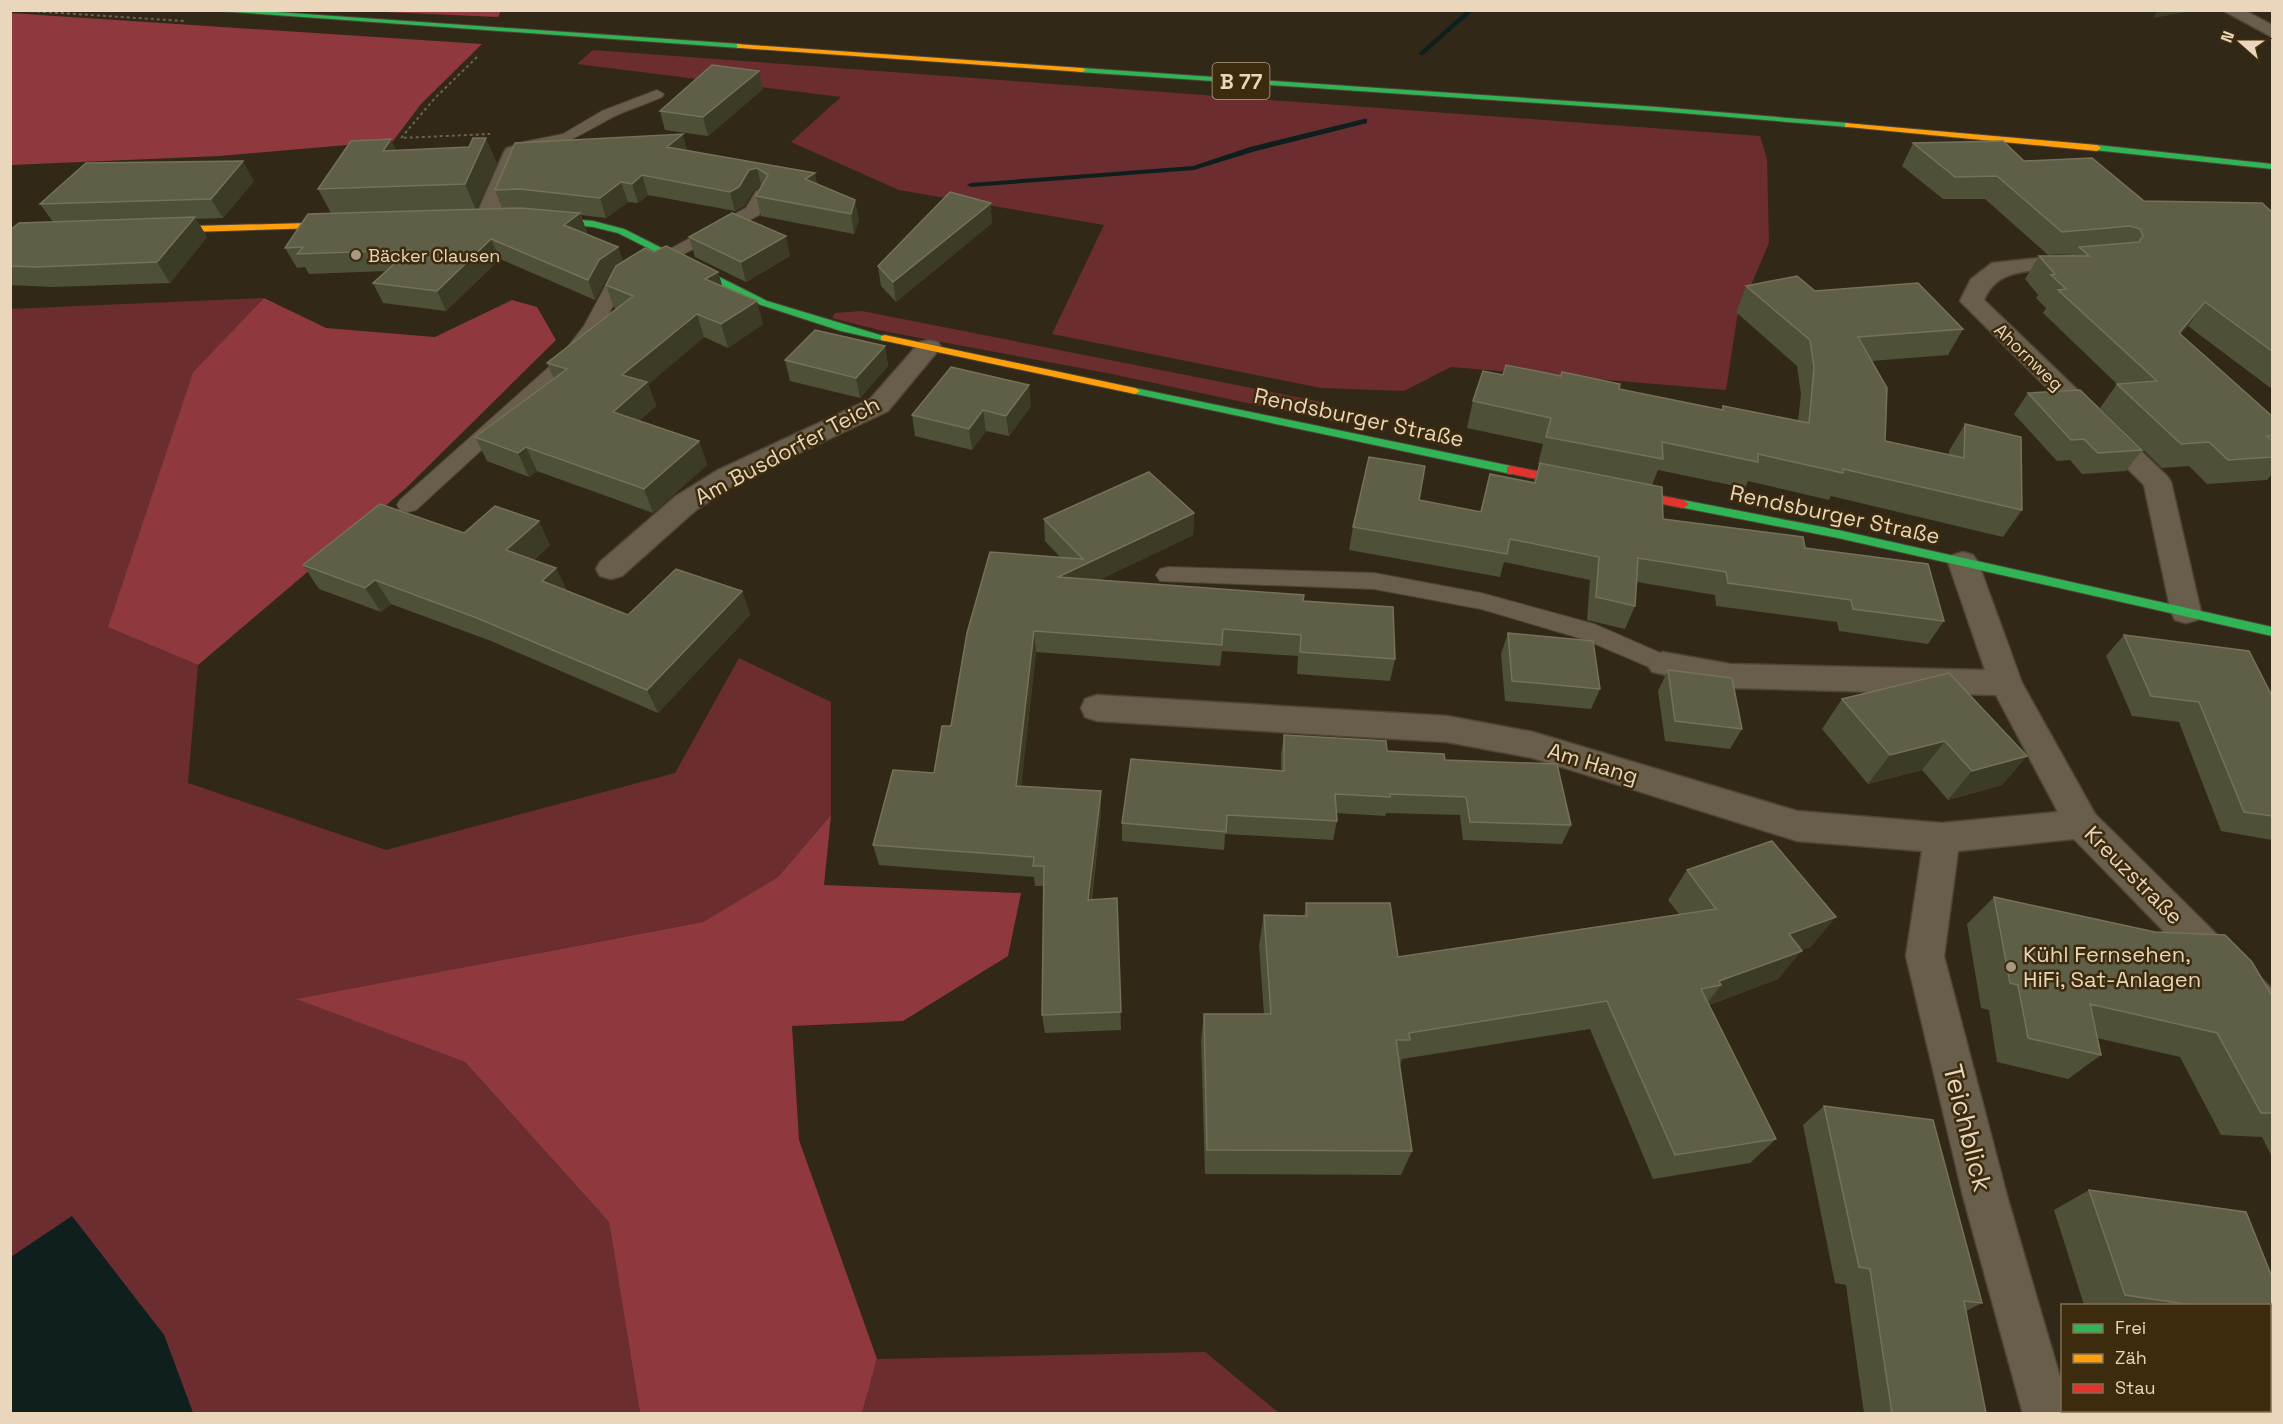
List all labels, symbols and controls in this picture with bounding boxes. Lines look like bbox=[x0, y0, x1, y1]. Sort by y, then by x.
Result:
north arrow bbox=[2211, 12, 2271, 72]
text: N bbox=[2216, 28, 2239, 46]
road number: B 77 bbox=[1212, 63, 1270, 99]
place label: Bäcker Clausen bbox=[368, 244, 500, 267]
marker: Bäcker Clausen bbox=[349, 248, 363, 262]
street label: Ahornweg bbox=[1989, 318, 2069, 396]
street label: Rendsburger Straße bbox=[1252, 381, 1466, 453]
street label: Am Busdorfer Teich bbox=[690, 389, 884, 511]
street label: Rendsburger Straße bbox=[1728, 478, 1942, 550]
street label: Am Hang bbox=[1544, 736, 1642, 790]
street label: Kreuzstraße bbox=[2079, 820, 2189, 930]
place label: Kühl Fernsehen, HiFi, Sat-Anlagen bbox=[2023, 940, 2201, 993]
marker: Kühl Fernsehen, HiFi, Sat-Anlagen bbox=[2004, 960, 2018, 974]
street label: Teichblick bbox=[1935, 1061, 2001, 1195]
legend bbox=[2061, 1304, 2271, 1412]
text: Frei bbox=[2115, 1316, 2146, 1339]
text: Zäh bbox=[2115, 1346, 2147, 1369]
text: Stau bbox=[2115, 1376, 2155, 1399]

